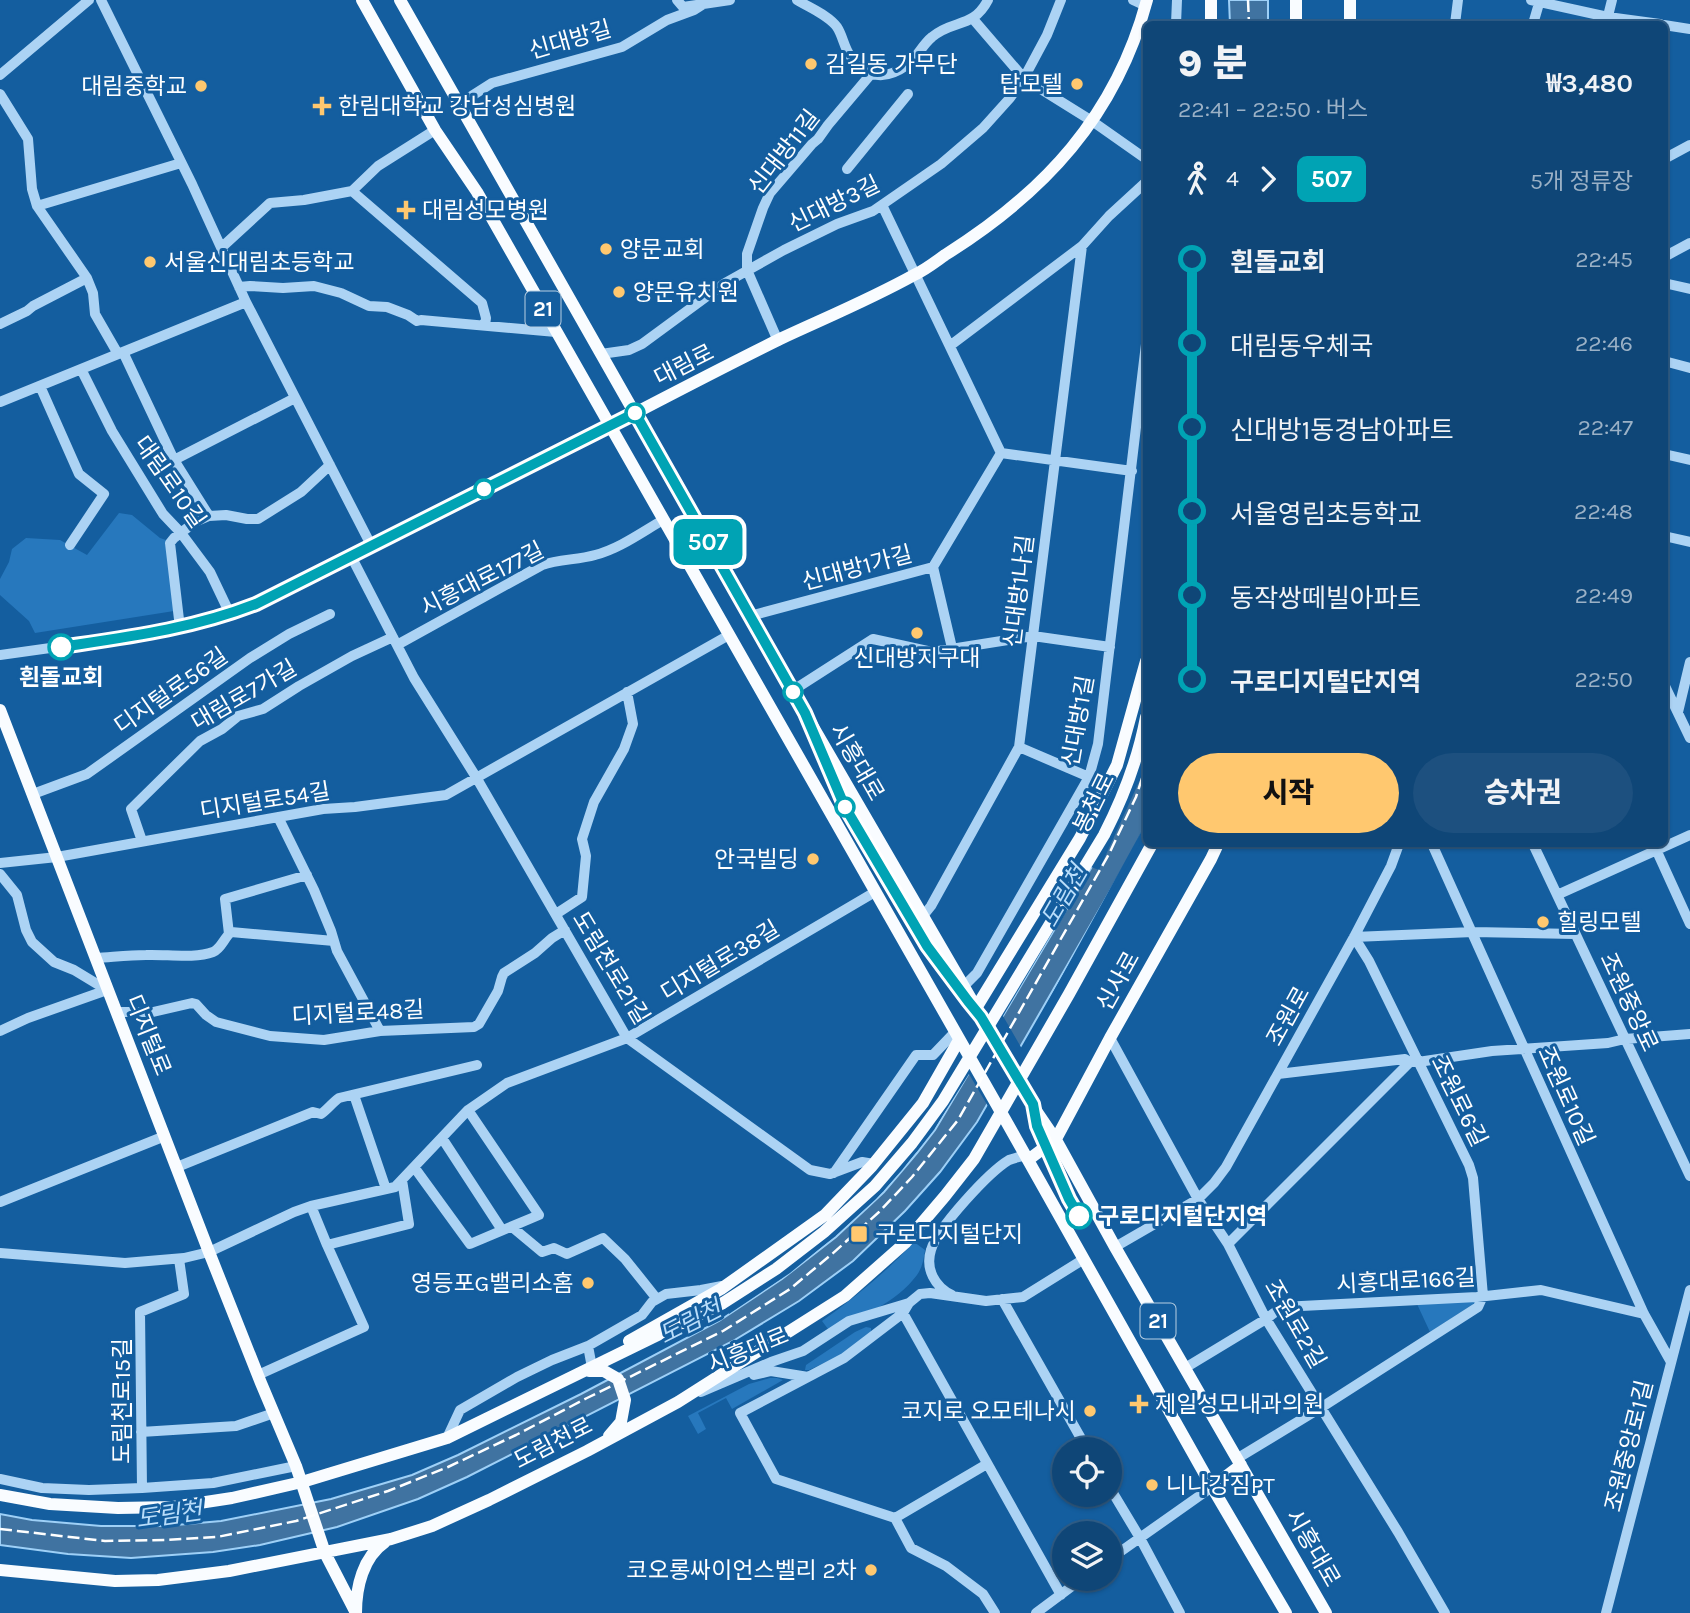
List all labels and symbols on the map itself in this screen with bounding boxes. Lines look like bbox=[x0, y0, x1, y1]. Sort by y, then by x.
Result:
street label: 신대방길 bbox=[526, 15, 614, 65]
place label: 김길동 가무단 bbox=[825, 51, 957, 78]
marker: 김길동 가무단 bbox=[803, 56, 819, 72]
place label: 탑모텔 bbox=[1000, 71, 1063, 98]
place label: 대림중학교 bbox=[81, 73, 187, 100]
marker: 탑모텔 bbox=[1069, 76, 1085, 92]
marker: 대림중학교 bbox=[193, 78, 209, 94]
place label: 한림대학교 강남성심병원 bbox=[338, 93, 576, 120]
marker: 한림대학교 강남성심병원 bbox=[312, 96, 332, 116]
street label: 신대방11길 bbox=[743, 104, 825, 200]
street label: 신대방3길 bbox=[784, 170, 884, 238]
place label: 대림성모병원 bbox=[422, 197, 549, 224]
marker: 대림성모병원 bbox=[396, 200, 416, 220]
place label: 양문교회 bbox=[620, 236, 705, 263]
marker: 양문교회 bbox=[598, 241, 614, 257]
place label: 서울신대림초등학교 bbox=[164, 249, 354, 276]
marker: 서울신대림초등학교 bbox=[142, 254, 158, 270]
place label: 양문유치원 bbox=[633, 279, 739, 306]
marker: 양문유치원 bbox=[611, 284, 627, 300]
road number: 21 bbox=[526, 292, 560, 326]
street label: 대림로 bbox=[650, 339, 718, 391]
unlabelled marker bbox=[625, 403, 645, 423]
street label: 대림로10길 bbox=[129, 431, 211, 533]
unlabelled marker bbox=[474, 479, 494, 499]
line badge: 507 bbox=[668, 519, 748, 565]
street label: 신대방1나길 bbox=[999, 533, 1039, 649]
street label: 시흥대로177길 bbox=[416, 536, 548, 622]
street label: 신대방1가길 bbox=[799, 540, 915, 596]
marker: 신대방지구대 bbox=[909, 625, 925, 641]
marker: 흰돌교회 bbox=[48, 634, 74, 660]
street label: 디지털로56길 bbox=[109, 642, 233, 740]
place label: 신대방지구대 bbox=[854, 645, 980, 672]
street label: 대림로7가길 bbox=[187, 654, 301, 736]
place label: 흰돌교회 bbox=[19, 664, 103, 691]
street label: 신대방1길 bbox=[1057, 673, 1099, 769]
unlabelled marker bbox=[783, 682, 803, 702]
street label: 시흥대로 bbox=[824, 719, 890, 805]
street label: 봉천로 bbox=[1068, 769, 1120, 837]
street label: 디지털로54길 bbox=[198, 777, 332, 825]
unlabelled marker bbox=[835, 797, 855, 817]
place label: 안국빌딩 bbox=[714, 846, 799, 873]
marker: 안국빌딩 bbox=[805, 851, 821, 867]
water label: 도림천 bbox=[1035, 858, 1094, 932]
street label: 도림천로21길 bbox=[567, 907, 655, 1029]
place label: 힐링모텔 bbox=[1557, 909, 1642, 936]
marker: 힐링모텔 bbox=[1535, 914, 1551, 930]
street label: 디지털로38길 bbox=[656, 915, 784, 1007]
street label: 신사로 bbox=[1091, 947, 1145, 1015]
street label: 조원중앙로 bbox=[1594, 948, 1664, 1056]
street label: 조원로 bbox=[1261, 982, 1315, 1050]
street label: 디지털로 bbox=[120, 991, 176, 1079]
street label: 디지털로48길 bbox=[291, 996, 425, 1030]
street label: 조원로10길 bbox=[1532, 1042, 1600, 1150]
street label: 조원로6길 bbox=[1425, 1051, 1493, 1151]
marker: 구로디지털단지역 bbox=[1066, 1203, 1092, 1229]
place label: 구로디지털단지역 bbox=[1098, 1203, 1267, 1230]
place label: 구로디지털단지 bbox=[875, 1221, 1023, 1248]
marker: 구로디지털단지 bbox=[849, 1224, 869, 1244]
street label: 시흥대로166길 bbox=[1336, 1264, 1476, 1298]
place label: 영등포G밸리소홈 bbox=[411, 1270, 574, 1297]
marker: 영등포G밸리소홈 bbox=[580, 1275, 596, 1291]
street label: 조원로2길 bbox=[1259, 1275, 1331, 1373]
water label: 도림천 bbox=[654, 1293, 728, 1350]
road number: 21 bbox=[1140, 1304, 1176, 1338]
street label: 시흥대로 bbox=[704, 1322, 792, 1378]
street label: 도림천로15길 bbox=[109, 1338, 136, 1464]
street label: 조원중앙로1길 bbox=[1600, 1377, 1658, 1515]
place label: 제일성모내과의원 bbox=[1155, 1391, 1324, 1418]
marker: 제일성모내과의원 bbox=[1129, 1394, 1149, 1414]
place label: 코지로 오모테나시 bbox=[901, 1398, 1076, 1425]
marker: 코지로 오모테나시 bbox=[1082, 1403, 1098, 1419]
street label: 도림천로 bbox=[509, 1412, 597, 1474]
place label: 니나강짐PT bbox=[1166, 1472, 1275, 1499]
marker: 니나강짐PT bbox=[1144, 1477, 1160, 1493]
water label: 도림천 bbox=[134, 1496, 207, 1533]
street label: 시흥대로 bbox=[1280, 1505, 1346, 1591]
place label: 코오롱싸이언스벨리 2차 bbox=[627, 1557, 857, 1584]
marker: 코오롱싸이언스벨리 2차 bbox=[863, 1562, 879, 1578]

